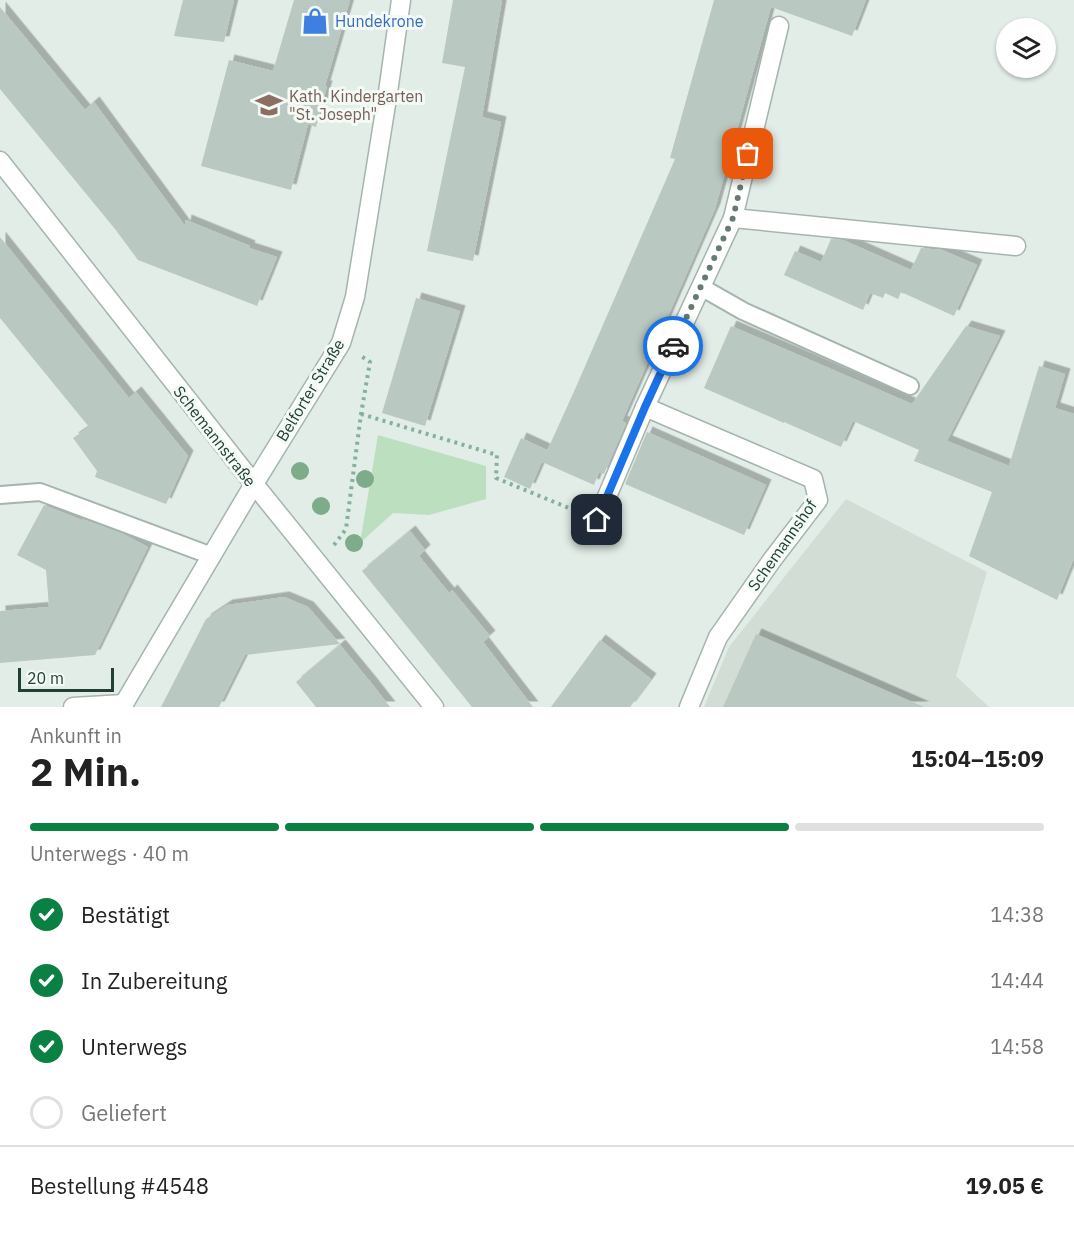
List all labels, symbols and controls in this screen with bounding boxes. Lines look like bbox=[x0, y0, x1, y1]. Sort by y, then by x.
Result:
shop icon: Hundekrone bbox=[300, 6, 330, 36]
place label: Hundekrone bbox=[335, 11, 424, 31]
map controls bbox=[996, 18, 1056, 78]
button: layers bbox=[996, 18, 1056, 78]
place label: Kath. Kindergarten "St. Joseph" bbox=[289, 86, 423, 124]
school or university icon: Kath. Kindergarten "St. Joseph" bbox=[254, 90, 284, 120]
pin bbox=[722, 128, 773, 179]
icon: bag bbox=[731, 137, 764, 170]
courier bbox=[643, 316, 703, 376]
icon: car bbox=[657, 330, 690, 363]
street label: Belforter Straße bbox=[272, 335, 349, 445]
street label: Schemannstraße bbox=[169, 382, 261, 491]
pin bbox=[571, 494, 622, 545]
street label: Schemannshof bbox=[743, 496, 821, 594]
icon: home bbox=[580, 503, 613, 536]
scale bar bbox=[18, 665, 114, 692]
text: 20 m bbox=[27, 668, 64, 688]
text: Ankunft in bbox=[30, 722, 122, 749]
text: 15:04–15:09 bbox=[911, 744, 1044, 773]
text: 2 Min. bbox=[30, 746, 141, 797]
text: Unterwegs · 40 m bbox=[30, 840, 189, 867]
icon: check bbox=[30, 898, 63, 931]
text: Bestätigt bbox=[81, 900, 170, 929]
text: 14:38 bbox=[990, 901, 1044, 928]
icon: check bbox=[30, 964, 63, 997]
text: In Zubereitung bbox=[81, 966, 227, 995]
text: 14:44 bbox=[990, 967, 1044, 994]
icon: check bbox=[30, 1030, 63, 1063]
text: Unterwegs bbox=[81, 1032, 188, 1061]
text: 14:58 bbox=[990, 1033, 1044, 1060]
text: Geliefert bbox=[81, 1098, 167, 1127]
text: Bestellung #4548 bbox=[30, 1171, 209, 1200]
text: 19.05 € bbox=[965, 1171, 1044, 1200]

